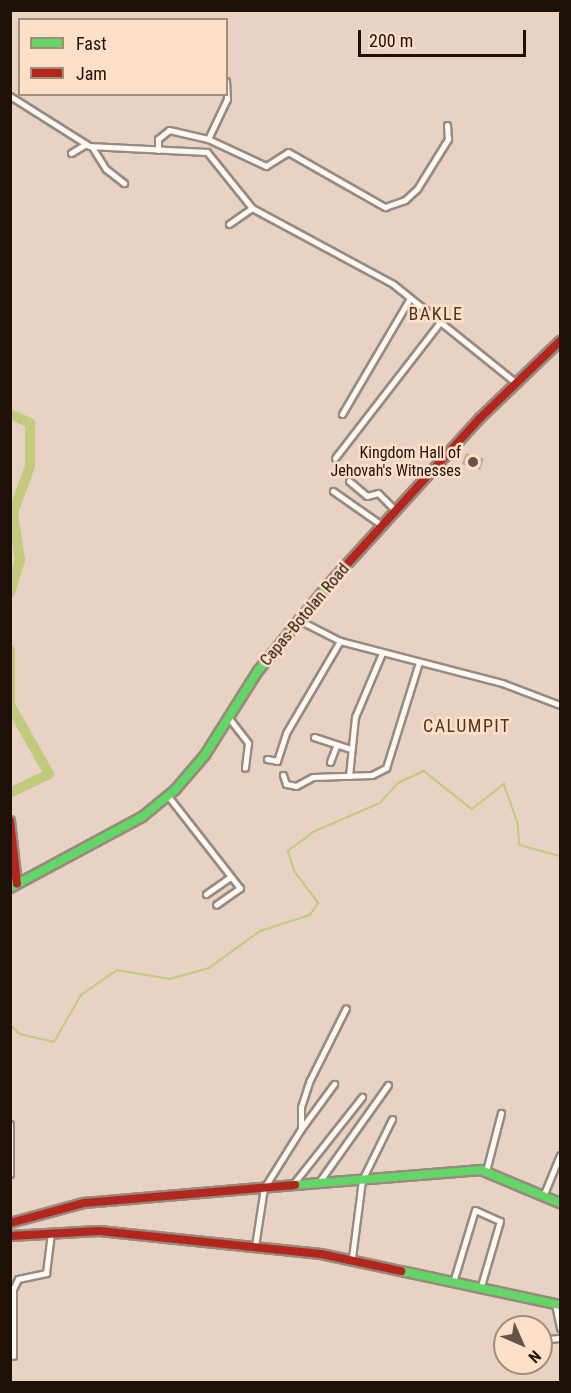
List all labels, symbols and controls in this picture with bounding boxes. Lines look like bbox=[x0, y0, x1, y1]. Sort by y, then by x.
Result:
legend bbox=[18, 18, 228, 96]
scale bar bbox=[361, 18, 529, 56]
text: 200 m bbox=[369, 30, 413, 51]
text: Fast bbox=[76, 33, 107, 54]
text: Jam bbox=[76, 63, 107, 84]
district label: BAKLE bbox=[408, 303, 464, 325]
place label: Kingdom Hall of Jehovah's Witnesses bbox=[330, 443, 461, 481]
marker: Kingdom Hall of Jehovah's Witnesses bbox=[466, 455, 480, 469]
street label: Capas-Botolan Road bbox=[257, 560, 353, 670]
district label: CALUMPIT bbox=[423, 715, 511, 737]
north arrow bbox=[493, 1315, 553, 1375]
text: N bbox=[524, 1346, 545, 1367]

